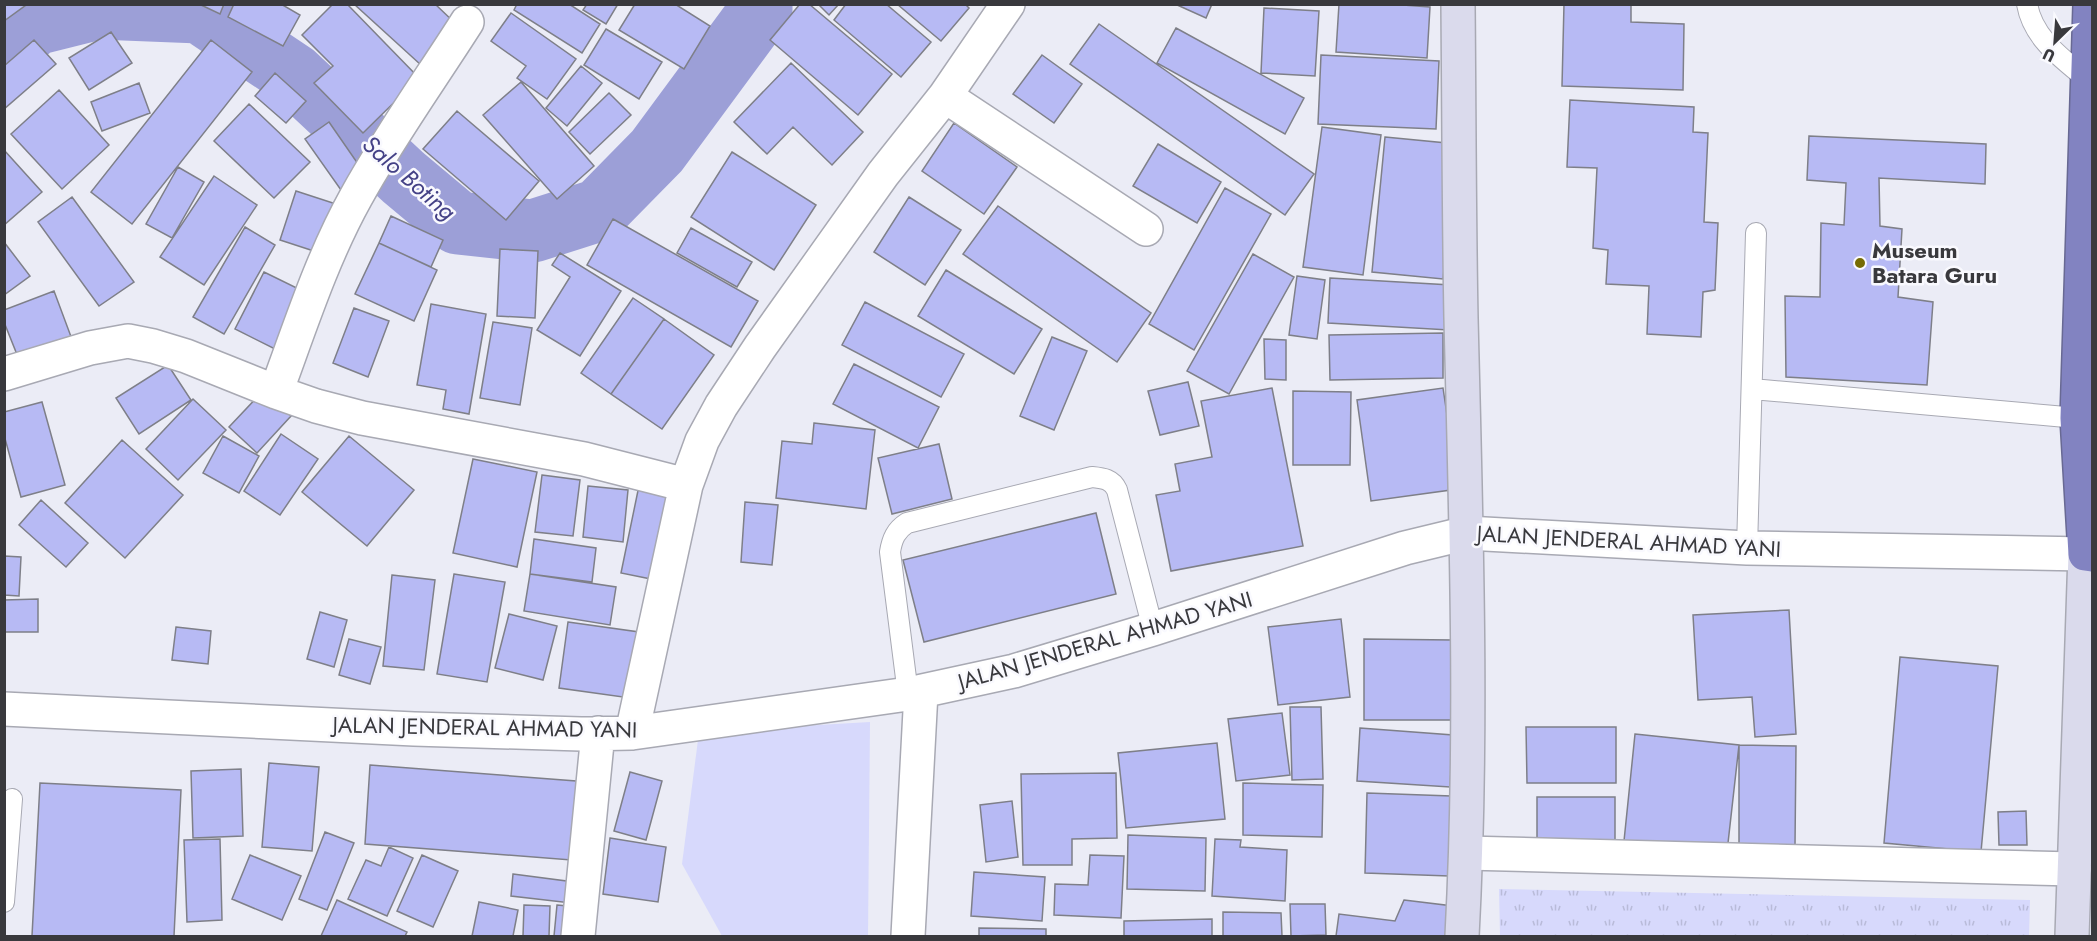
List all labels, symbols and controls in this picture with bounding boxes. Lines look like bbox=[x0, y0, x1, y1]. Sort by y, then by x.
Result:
north arrow bbox=[2025, 12, 2085, 72]
text: U bbox=[2039, 42, 2059, 68]
water label: Salo Boting bbox=[355, 127, 464, 228]
place label: Museum Batara Guru bbox=[1872, 234, 1997, 291]
marker: Museum Batara Guru bbox=[1853, 256, 1867, 270]
street label: JALAN JENDERAL AHMAD YANI bbox=[1473, 517, 1782, 565]
street label: JALAN JENDERAL AHMAD YANI bbox=[951, 583, 1256, 698]
street label: JALAN JENDERAL AHMAD YANI bbox=[329, 708, 638, 746]

